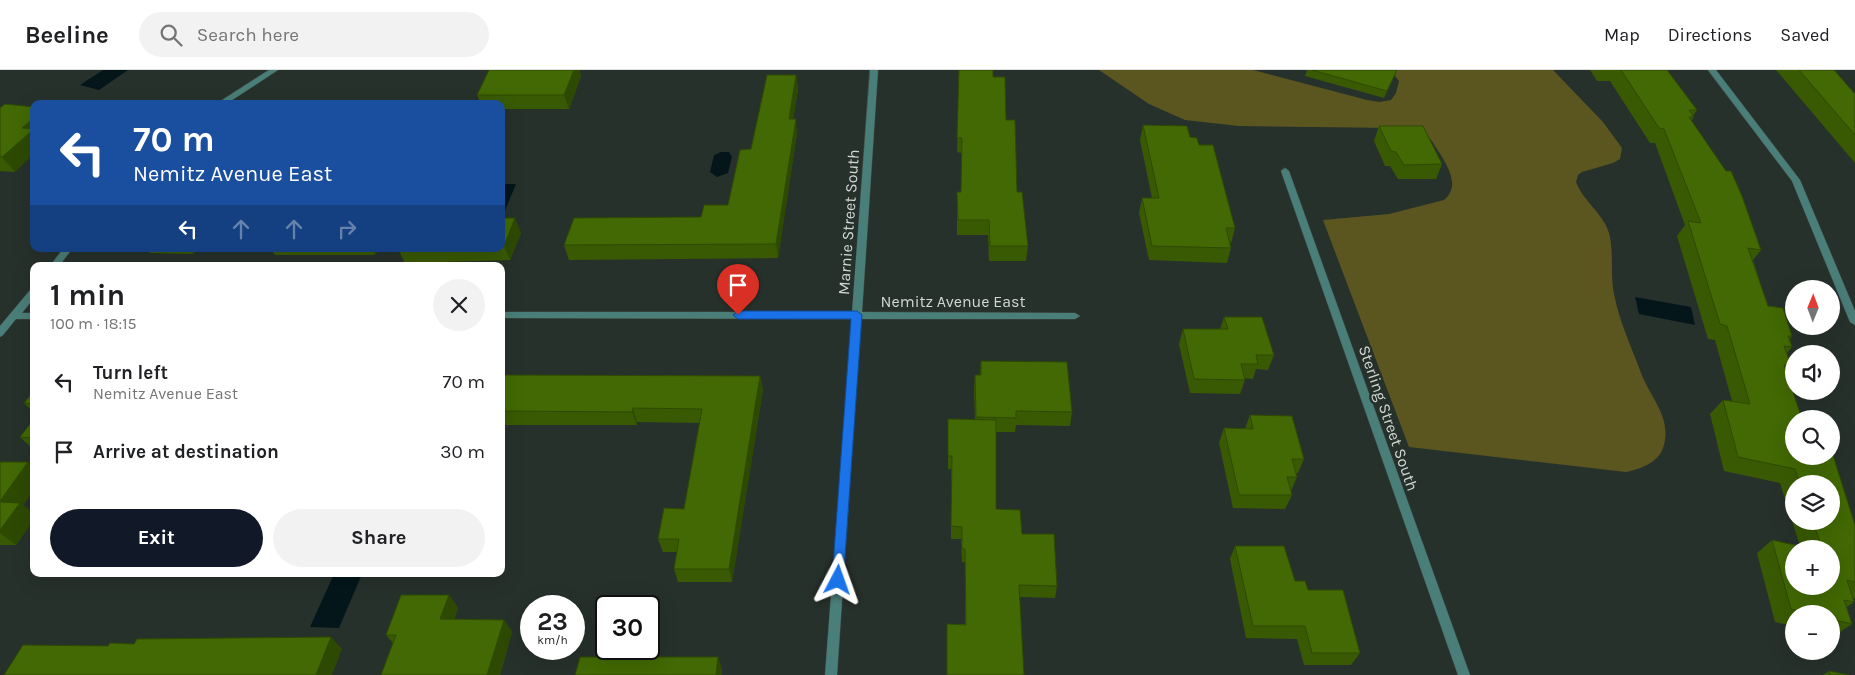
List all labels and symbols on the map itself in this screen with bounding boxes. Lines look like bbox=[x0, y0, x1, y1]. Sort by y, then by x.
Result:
street label: Marnie Street South bbox=[834, 149, 863, 296]
pin bbox=[717, 264, 759, 315]
north arrow bbox=[1785, 280, 1840, 335]
street label: Nemitz Avenue East bbox=[881, 292, 1025, 311]
street label: Sterling Street South bbox=[1355, 343, 1422, 494]
position arrow bbox=[811, 553, 863, 605]
speed limit sign: 30 bbox=[595, 595, 660, 660]

